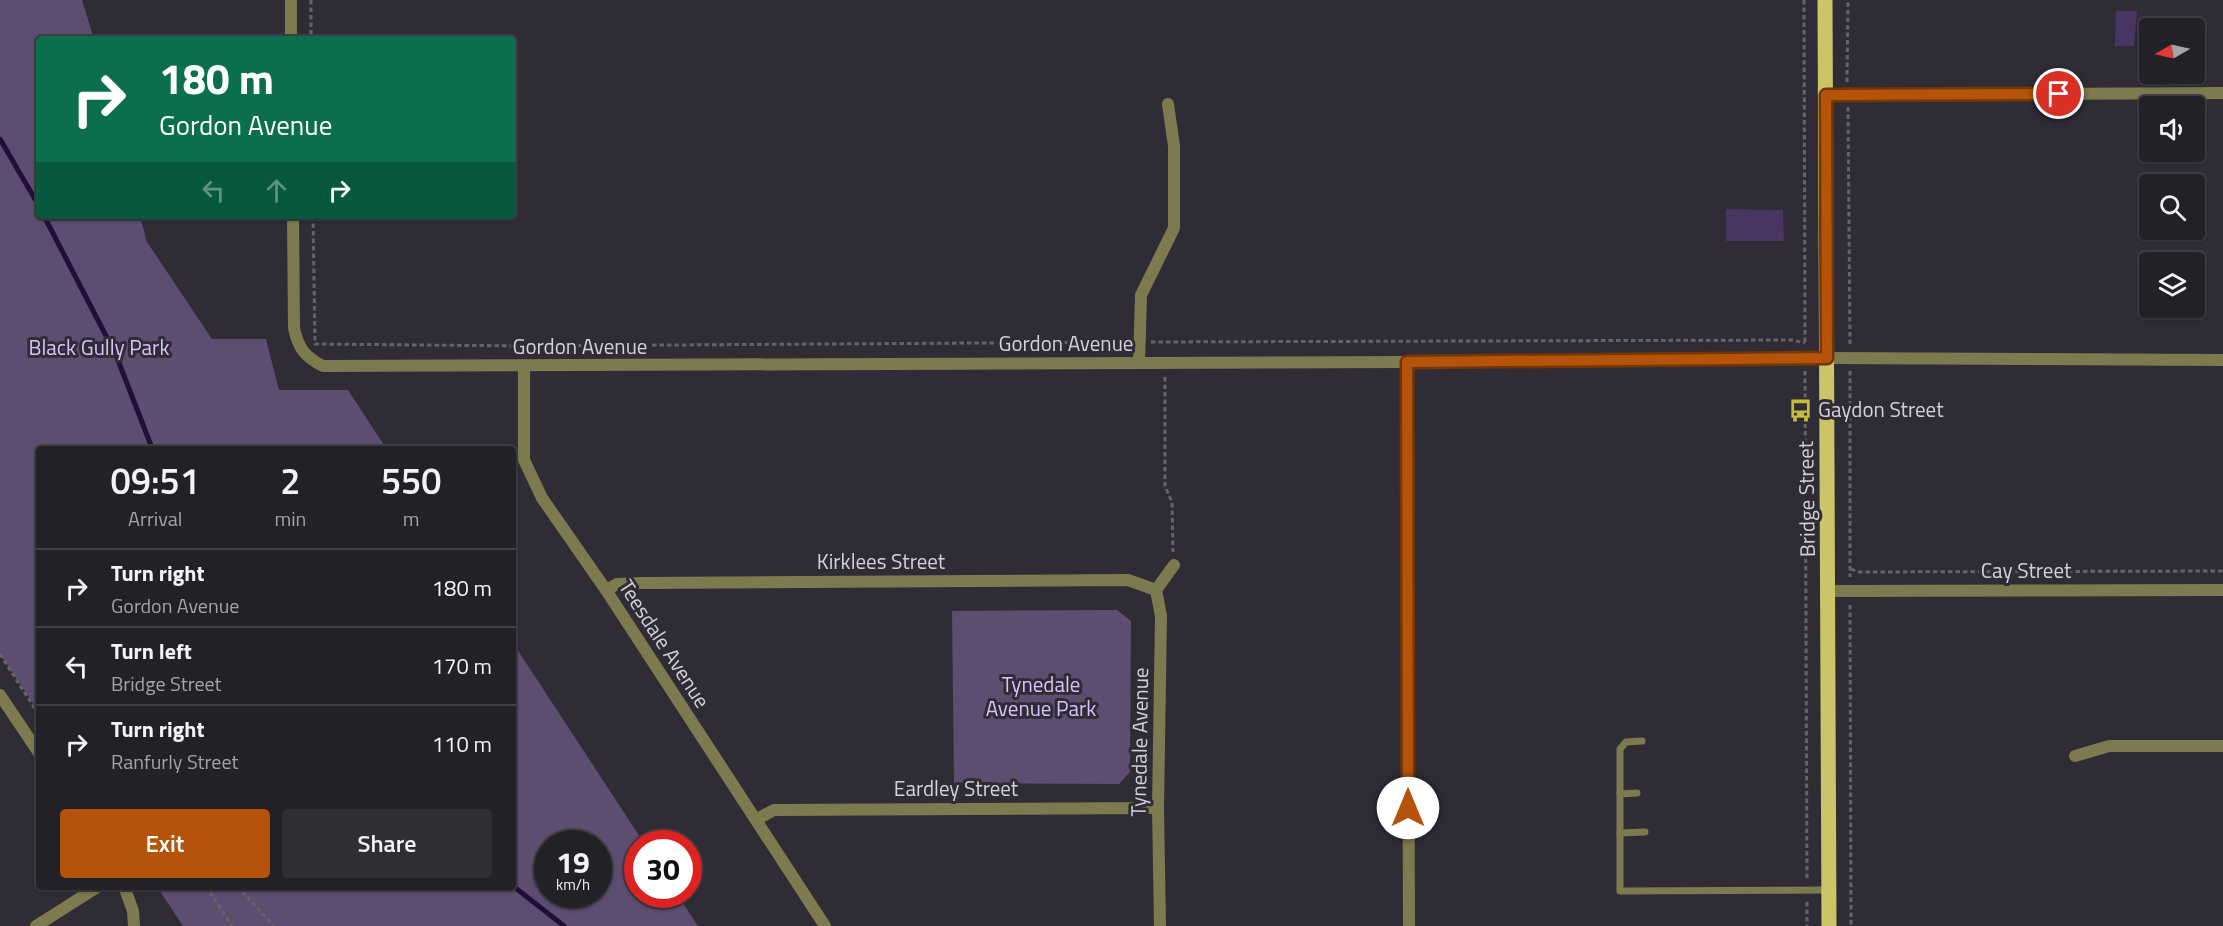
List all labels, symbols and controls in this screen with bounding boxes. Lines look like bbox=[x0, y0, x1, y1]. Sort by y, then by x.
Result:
north arrow bbox=[2139, 18, 2205, 84]
map controls bbox=[2139, 18, 2205, 318]
text: 180 m bbox=[159, 46, 274, 110]
icon: right bbox=[60, 60, 138, 138]
pin bbox=[2033, 68, 2084, 119]
icon: arrive bbox=[2042, 77, 2075, 110]
button: sound bbox=[2139, 96, 2205, 162]
text: Gordon Avenue bbox=[159, 104, 332, 145]
icon: left bbox=[197, 174, 230, 207]
icon: ahead bbox=[260, 174, 293, 207]
icon: right bbox=[323, 174, 356, 207]
button: search bbox=[2139, 174, 2205, 240]
button: layers bbox=[2139, 252, 2205, 318]
street label: Gordon Avenue bbox=[999, 327, 1133, 359]
street label: Gordon Avenue bbox=[513, 330, 647, 362]
park label: Black Gully Park bbox=[29, 331, 169, 363]
place label: Gaydon Street bbox=[1818, 393, 1944, 425]
bus stop icon: Gaydon Street bbox=[1787, 397, 1813, 423]
street label: Bridge Street bbox=[1789, 440, 1823, 557]
text: 09:51 bbox=[111, 453, 200, 508]
text: 2 bbox=[280, 453, 300, 508]
text: 550 bbox=[381, 453, 441, 508]
text: Arrival bbox=[128, 503, 182, 534]
text: min bbox=[274, 503, 306, 534]
text: m bbox=[403, 503, 419, 534]
street label: Kirklees Street bbox=[817, 545, 946, 577]
street label: Cay Street bbox=[1981, 554, 2072, 586]
text: Turn right bbox=[111, 556, 205, 590]
text: 180 m bbox=[432, 571, 492, 605]
icon: right bbox=[60, 572, 93, 605]
street label: Teesdale Avenue bbox=[611, 573, 718, 714]
text: Gordon Avenue bbox=[111, 590, 239, 621]
text: Turn left bbox=[111, 634, 192, 668]
text: 170 m bbox=[432, 649, 492, 683]
icon: left bbox=[60, 650, 93, 683]
street label: Tynedale Avenue bbox=[1122, 667, 1156, 817]
text: Bridge Street bbox=[111, 668, 222, 699]
park label: Tynedale Avenue Park bbox=[986, 668, 1096, 724]
text: Turn right bbox=[111, 712, 205, 746]
text: 110 m bbox=[432, 727, 492, 761]
icon: right bbox=[60, 728, 93, 761]
text: Ranfurly Street bbox=[111, 746, 238, 777]
street label: Eardley Street bbox=[894, 772, 1019, 804]
position arrow bbox=[1376, 776, 1440, 840]
button: Exit bbox=[60, 809, 270, 878]
button: Share bbox=[282, 809, 492, 878]
speed limit sign: 30 bbox=[624, 830, 702, 908]
text: 19 bbox=[556, 839, 590, 885]
text: km/h bbox=[556, 873, 590, 896]

